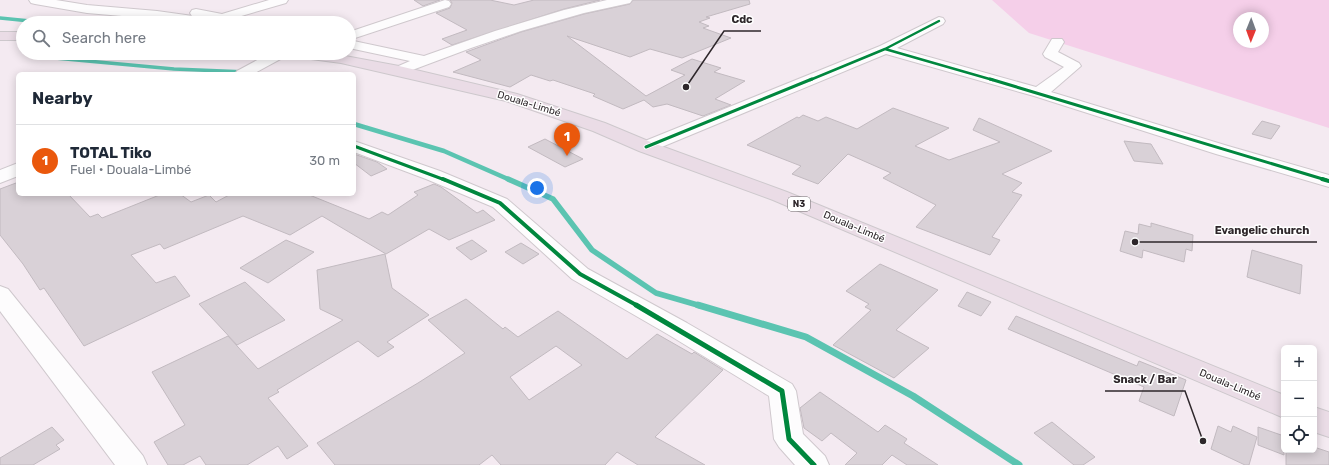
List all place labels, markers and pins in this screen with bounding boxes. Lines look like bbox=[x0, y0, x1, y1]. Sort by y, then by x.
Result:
callout: Cdc bbox=[724, 8, 761, 31]
pin: 1 bbox=[554, 123, 580, 156]
callout: Evangelic church bbox=[1207, 219, 1317, 242]
callout: Snack / Bar bbox=[1105, 368, 1185, 391]

